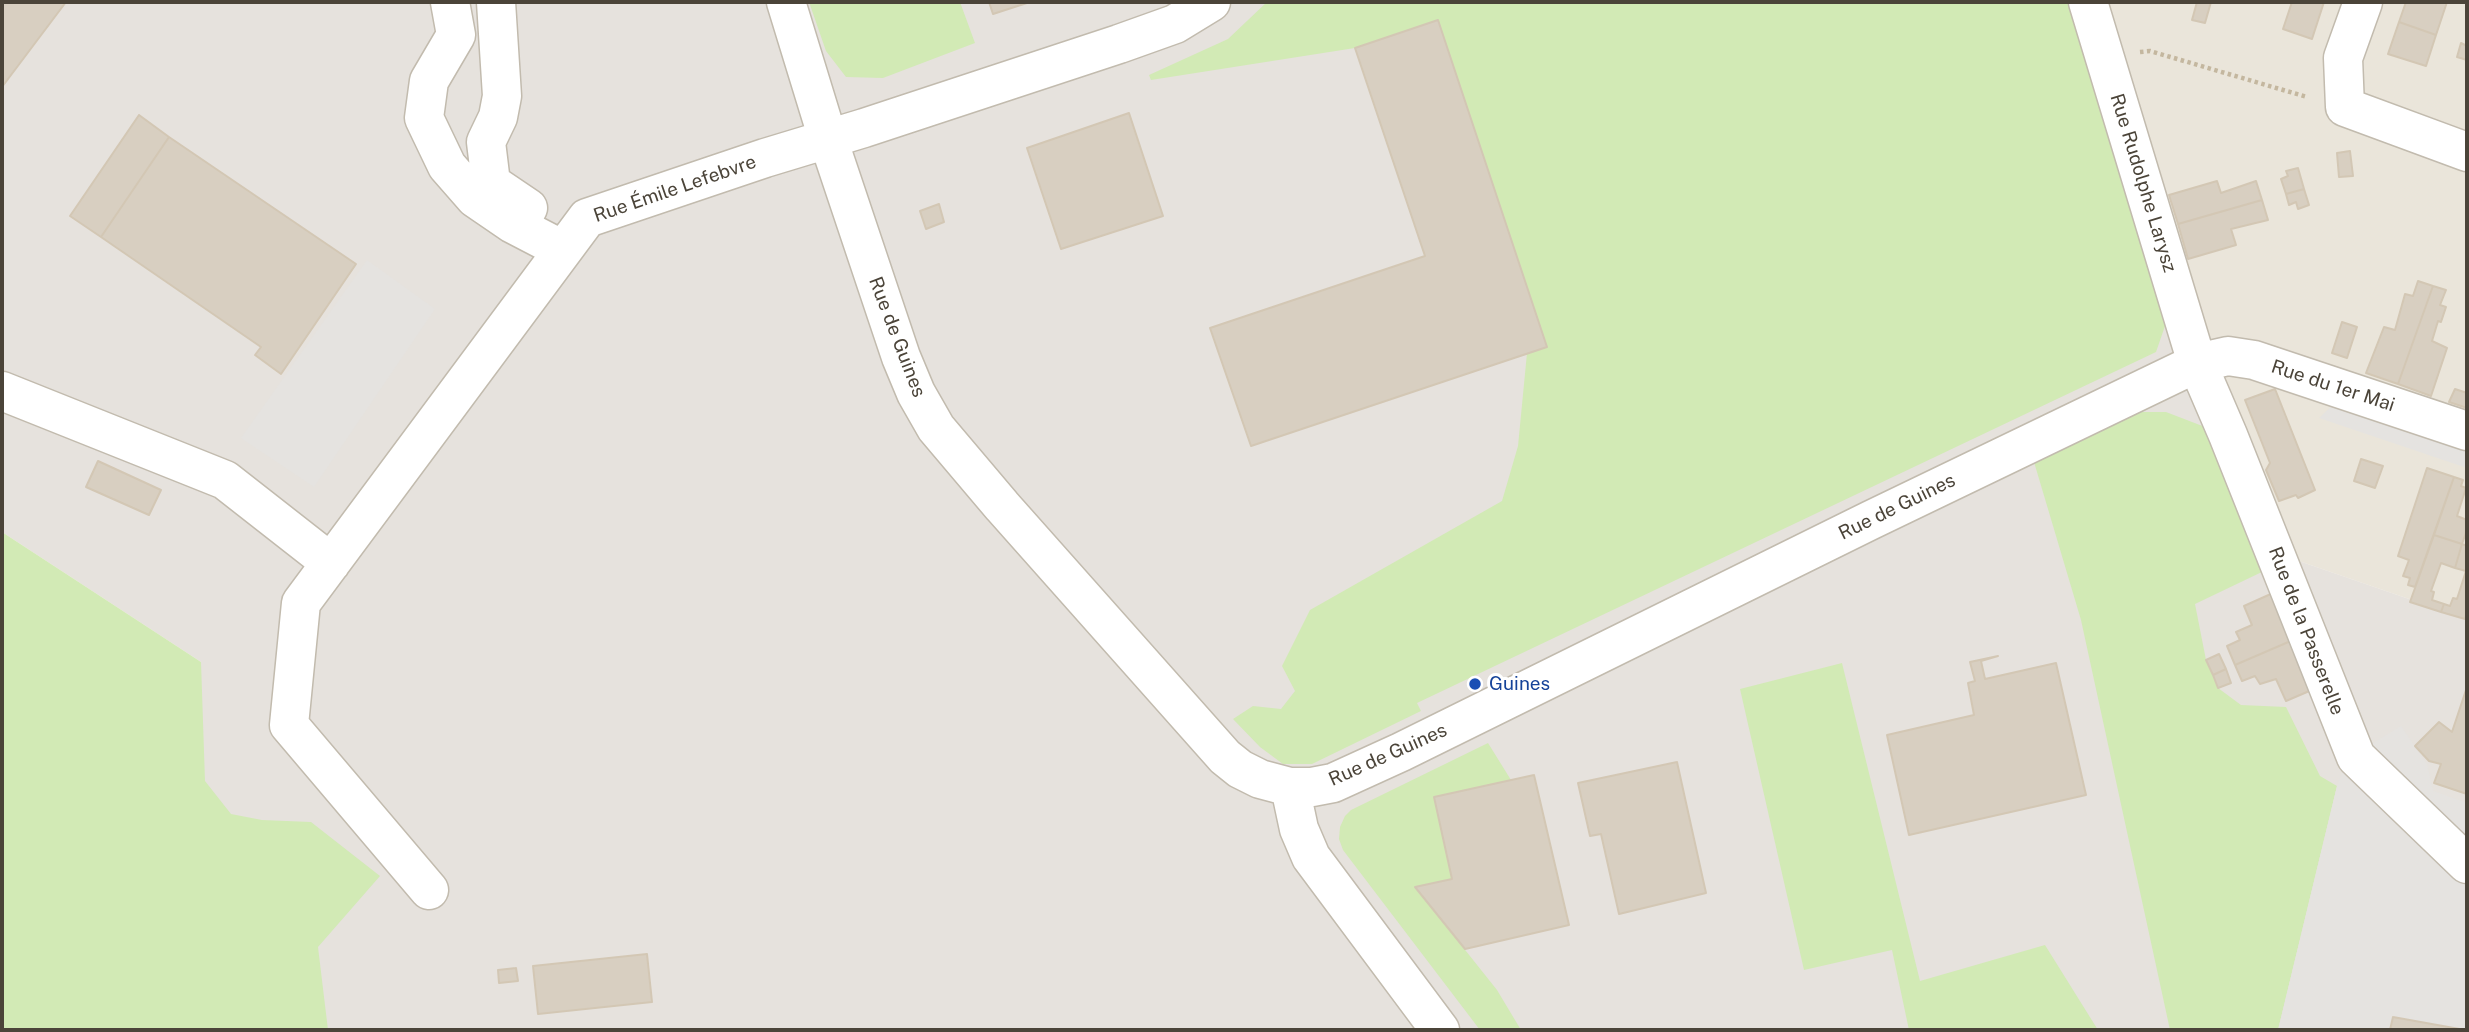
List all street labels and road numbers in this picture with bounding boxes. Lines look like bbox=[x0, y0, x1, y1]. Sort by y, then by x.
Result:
street label: Rue Rudolphe Larysz bbox=[2105, 91, 2181, 275]
street label: Rue Émile Lefebvre bbox=[591, 150, 759, 228]
street label: Rue de Guines bbox=[864, 274, 930, 400]
street label: Rue du 1er Mai bbox=[2268, 355, 2398, 417]
street label: Rue de Guines bbox=[1835, 469, 1959, 545]
street label: Rue de la Passerelle bbox=[2263, 544, 2349, 718]
street label: Rue de Guines bbox=[1325, 719, 1451, 791]

